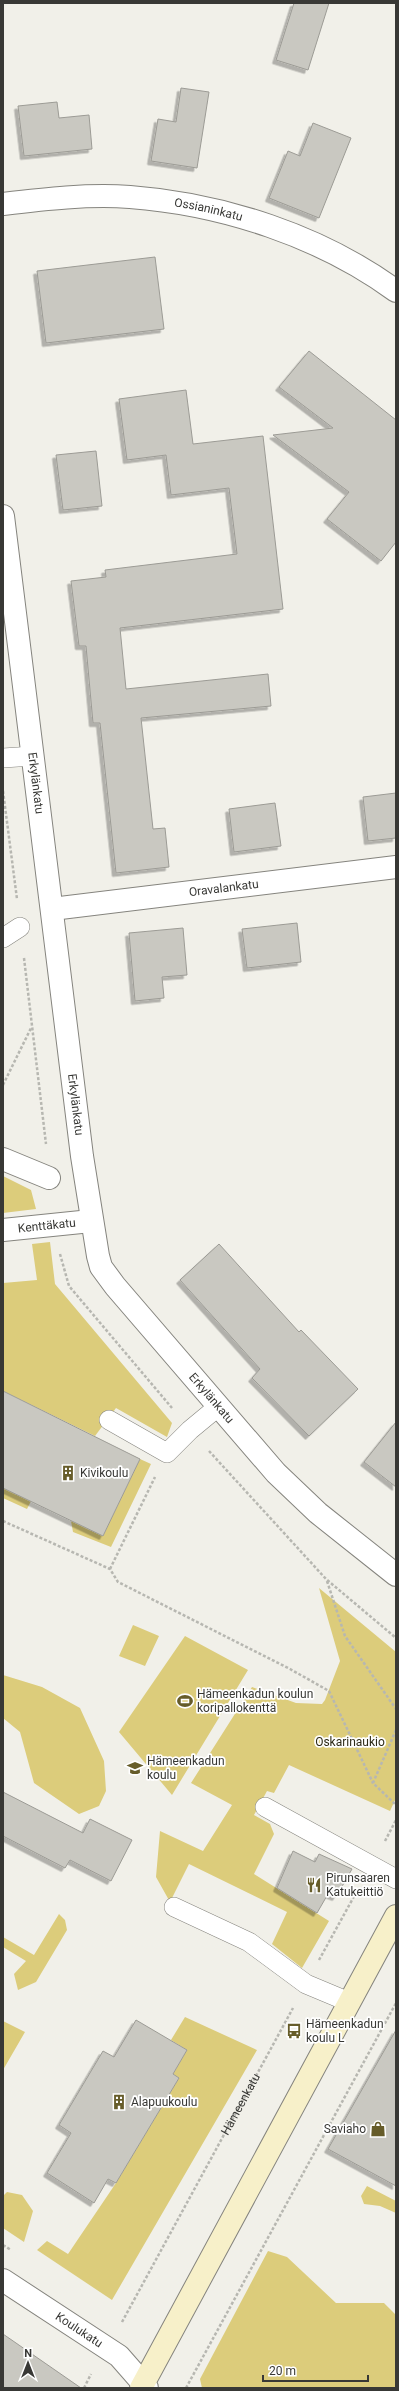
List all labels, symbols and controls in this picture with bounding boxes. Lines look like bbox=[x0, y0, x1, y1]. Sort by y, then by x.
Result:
street label: Ossianinkatu bbox=[173, 195, 244, 224]
street label: Erkylänkatu bbox=[25, 751, 47, 815]
street label: Oravalankatu bbox=[188, 877, 259, 899]
street label: Erkylänkatu bbox=[65, 1073, 86, 1136]
street label: Kenttäkatu bbox=[17, 1216, 76, 1235]
street label: Erkylänkatu bbox=[186, 1370, 237, 1426]
building icon: Kivikoulu bbox=[59, 1464, 77, 1482]
place label: Kivikoulu bbox=[80, 1466, 128, 1480]
place label: Hämeenkadun koulun koripallokenttä bbox=[197, 1687, 313, 1715]
sports icon: Hämeenkadun koulun koripallokenttä bbox=[176, 1692, 194, 1710]
park label: Oskarinaukio bbox=[315, 1735, 385, 1749]
place label: Hämeenkadun koulu bbox=[147, 1754, 225, 1782]
school or university icon: Hämeenkadun koulu bbox=[126, 1759, 144, 1777]
place label: Pirunsaaren Katukeittiö bbox=[326, 1871, 390, 1899]
restaurant icon: Pirunsaaren Katukeittiö bbox=[305, 1876, 323, 1894]
place label: Hämeenkadun koulu L bbox=[306, 2017, 384, 2045]
bus stop icon: Hämeenkadun koulu L bbox=[285, 2022, 303, 2040]
street label: Hämeenkatu bbox=[218, 2071, 263, 2137]
building icon: Alapuukoulu bbox=[110, 2093, 128, 2111]
place label: Alapuukoulu bbox=[131, 2095, 197, 2109]
shop icon: Saviaho bbox=[369, 2120, 387, 2138]
place label: Saviaho bbox=[324, 2122, 366, 2136]
street label: Koulukatu bbox=[53, 2309, 105, 2350]
north arrow bbox=[8, 2343, 48, 2383]
text: N bbox=[24, 2347, 32, 2360]
scale bar bbox=[263, 2357, 368, 2383]
text: 20 m bbox=[269, 2364, 296, 2378]

